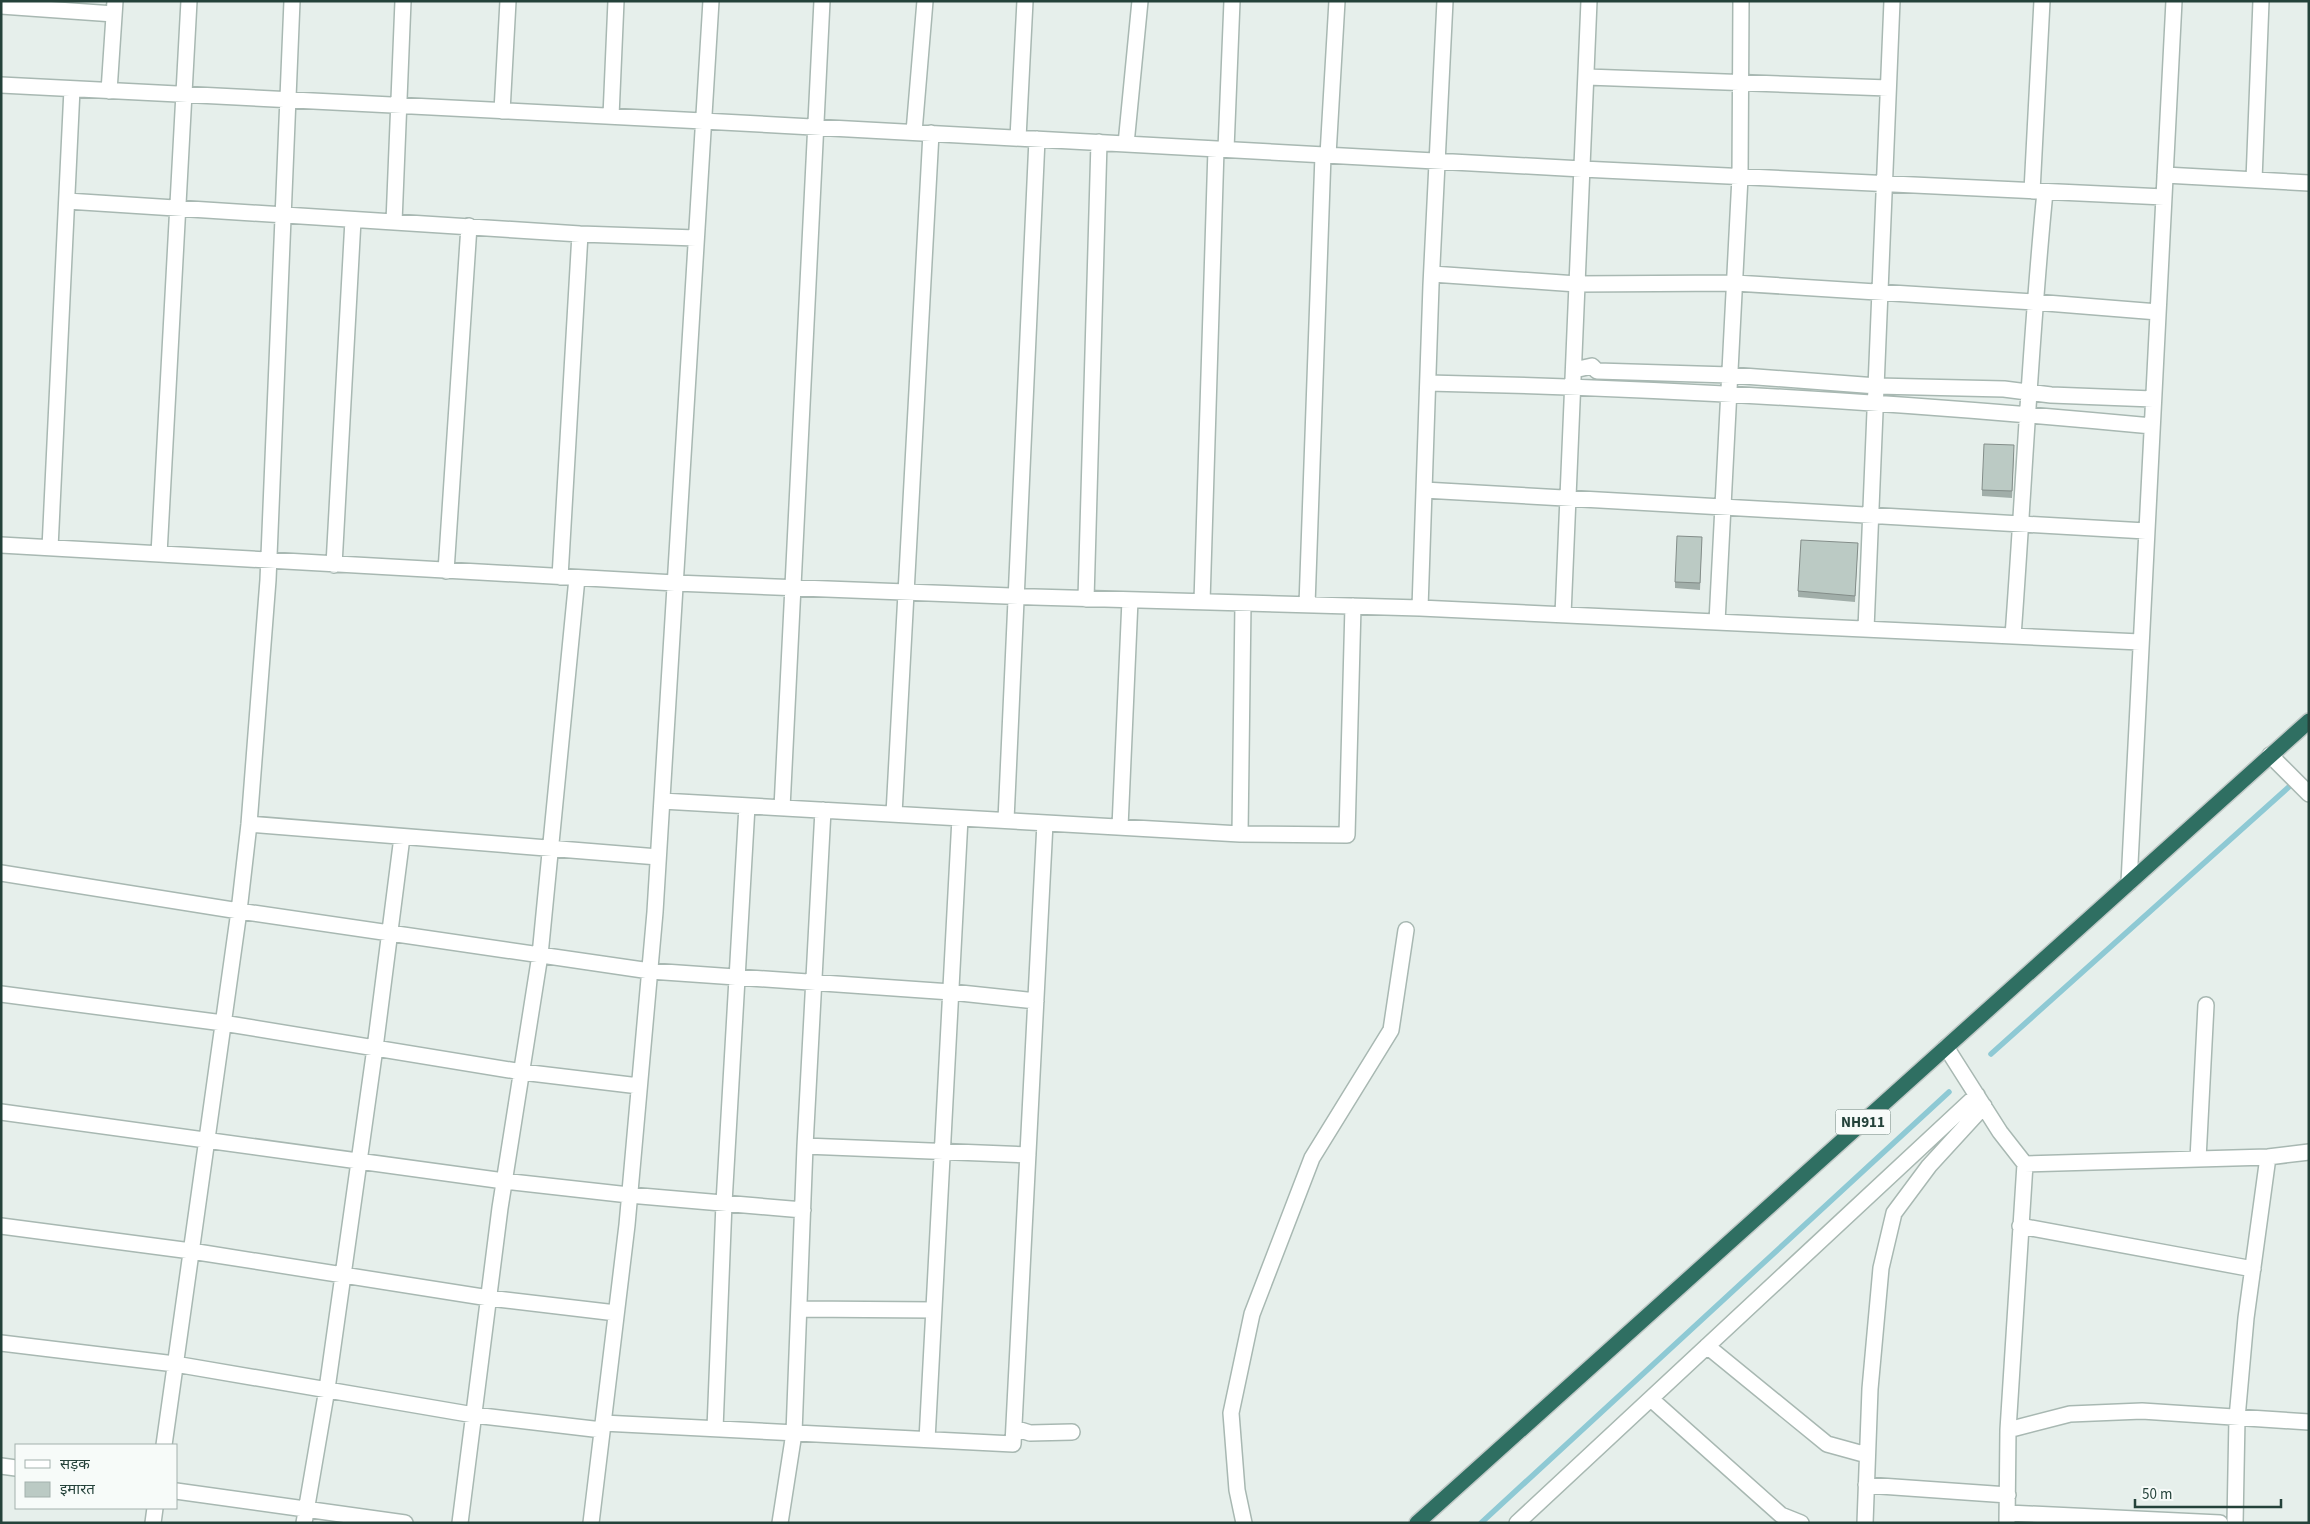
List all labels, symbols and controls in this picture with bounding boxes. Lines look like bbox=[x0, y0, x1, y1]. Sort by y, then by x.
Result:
road number: NH911 bbox=[1836, 1110, 1890, 1134]
legend bbox=[15, 1444, 178, 1509]
text: सड़क bbox=[60, 1454, 90, 1475]
scale bar bbox=[2135, 1476, 2281, 1508]
text: इमारत bbox=[60, 1479, 95, 1500]
text: 50 m bbox=[2142, 1484, 2172, 1505]

